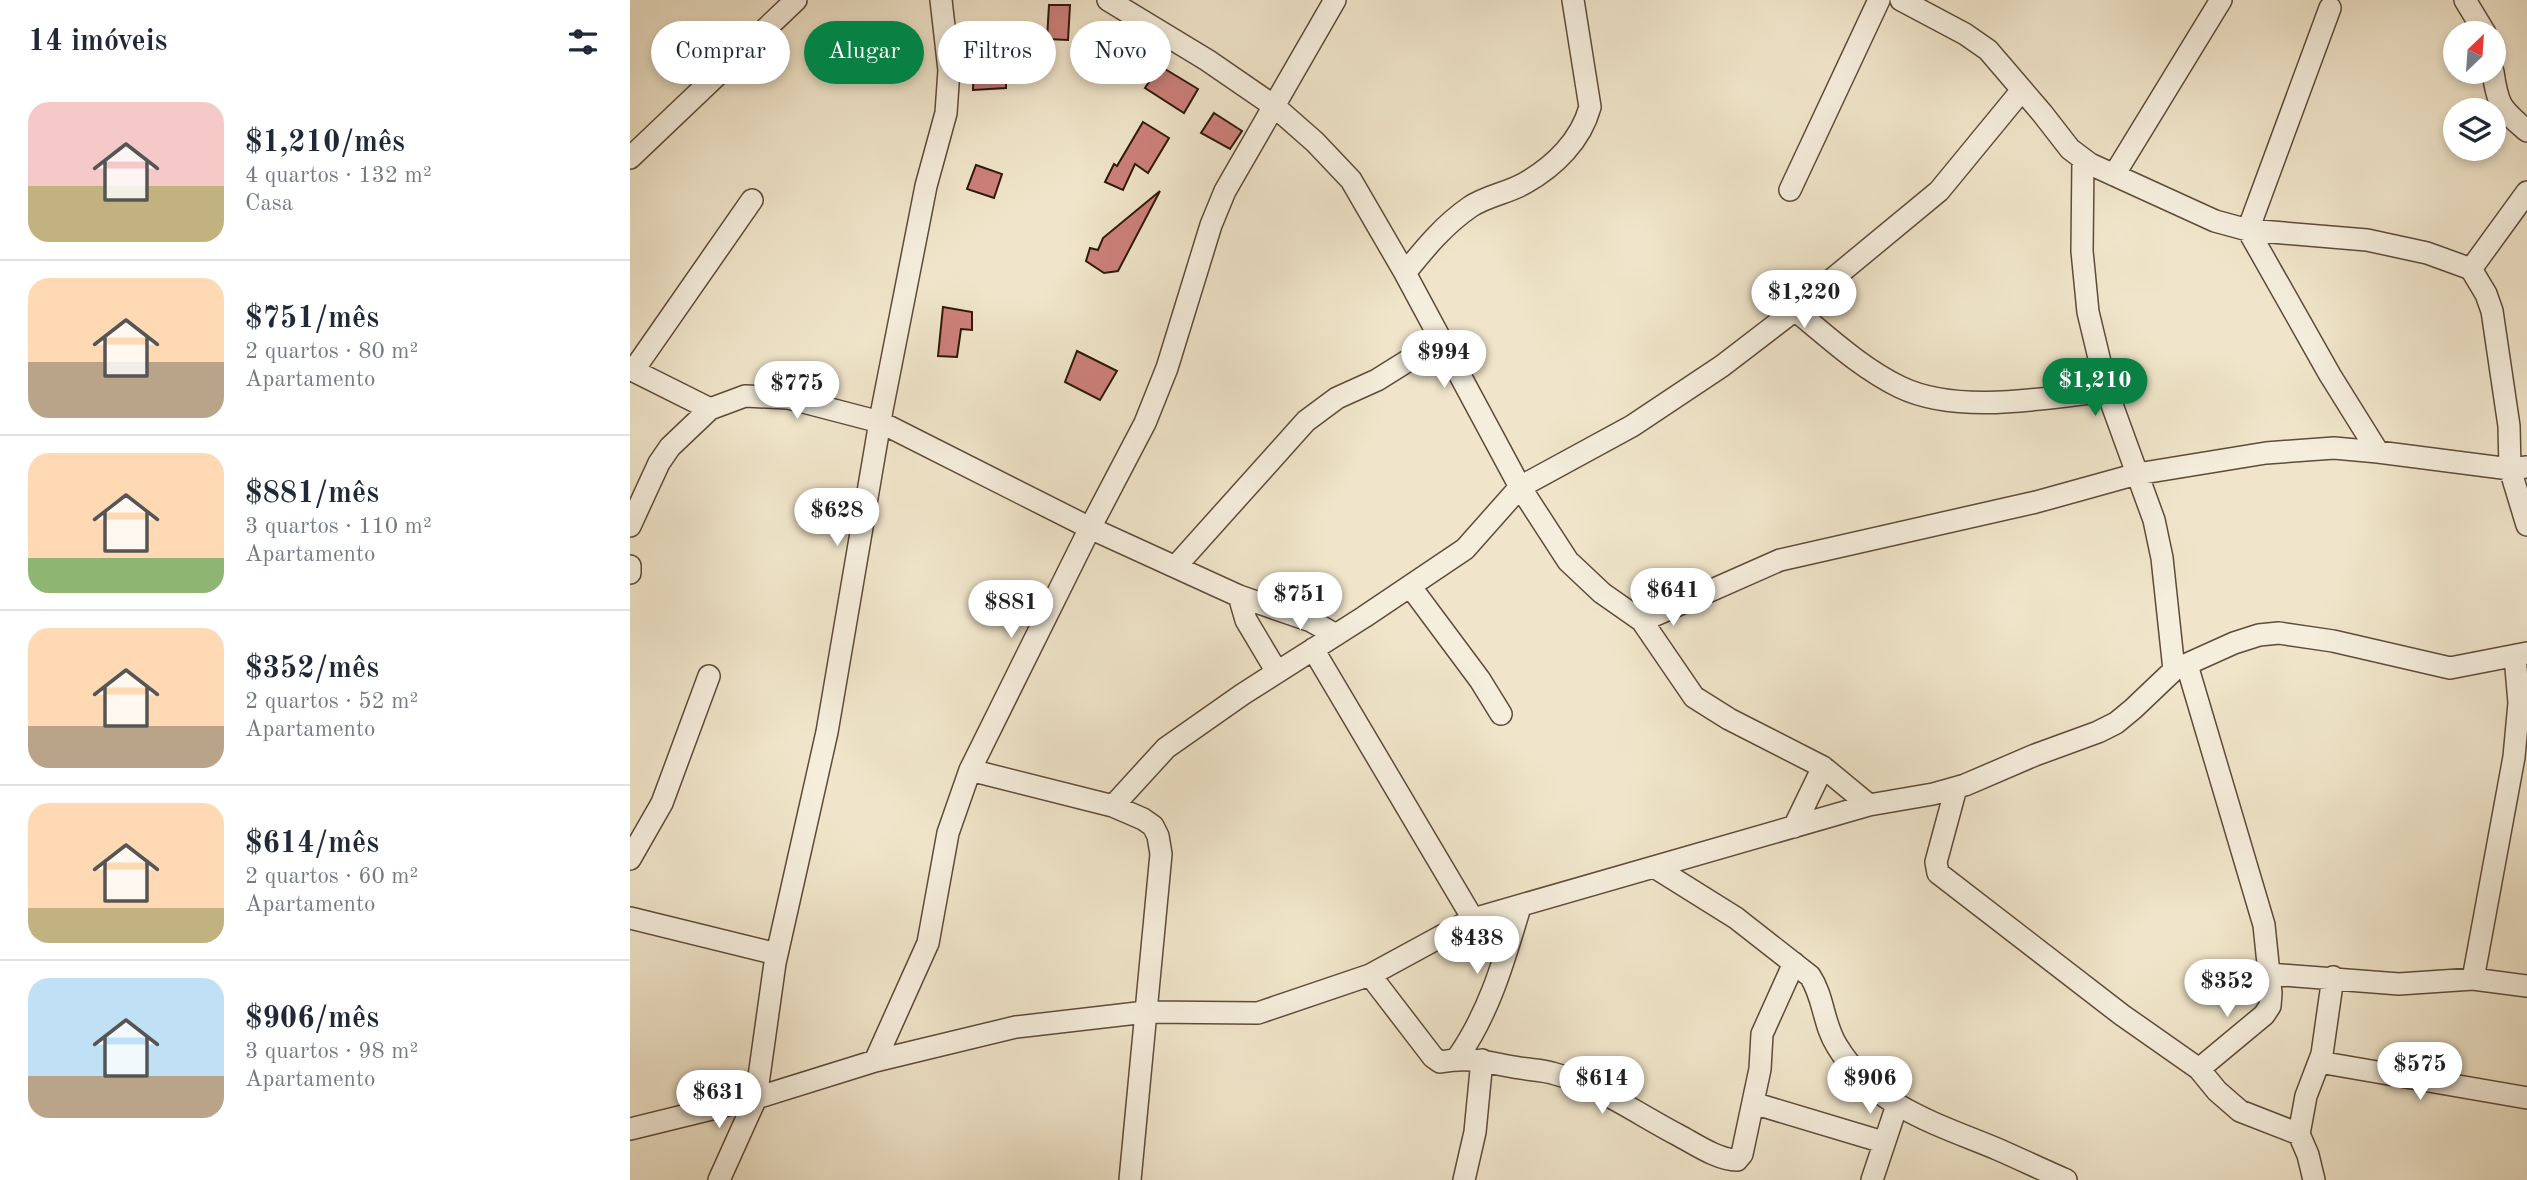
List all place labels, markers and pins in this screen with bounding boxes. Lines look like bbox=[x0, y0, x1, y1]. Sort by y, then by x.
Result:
pin: $1,220 bbox=[1747, 270, 1861, 330]
pin: $994 bbox=[1403, 330, 1485, 390]
pin: $1,210 bbox=[2038, 358, 2152, 418]
pin: $775 bbox=[756, 362, 838, 421]
pin: $628 bbox=[796, 489, 878, 548]
pin: $641 bbox=[1632, 568, 1714, 628]
pin: $751 bbox=[1259, 572, 1341, 632]
pin: $881 bbox=[970, 580, 1052, 640]
pin: $438 bbox=[1436, 916, 1518, 976]
pin: $352 bbox=[2186, 960, 2268, 1019]
pin: $575 bbox=[2379, 1042, 2461, 1102]
pin: $614 bbox=[1561, 1056, 1643, 1116]
pin: $906 bbox=[1829, 1056, 1911, 1116]
pin: $631 bbox=[678, 1070, 760, 1130]

